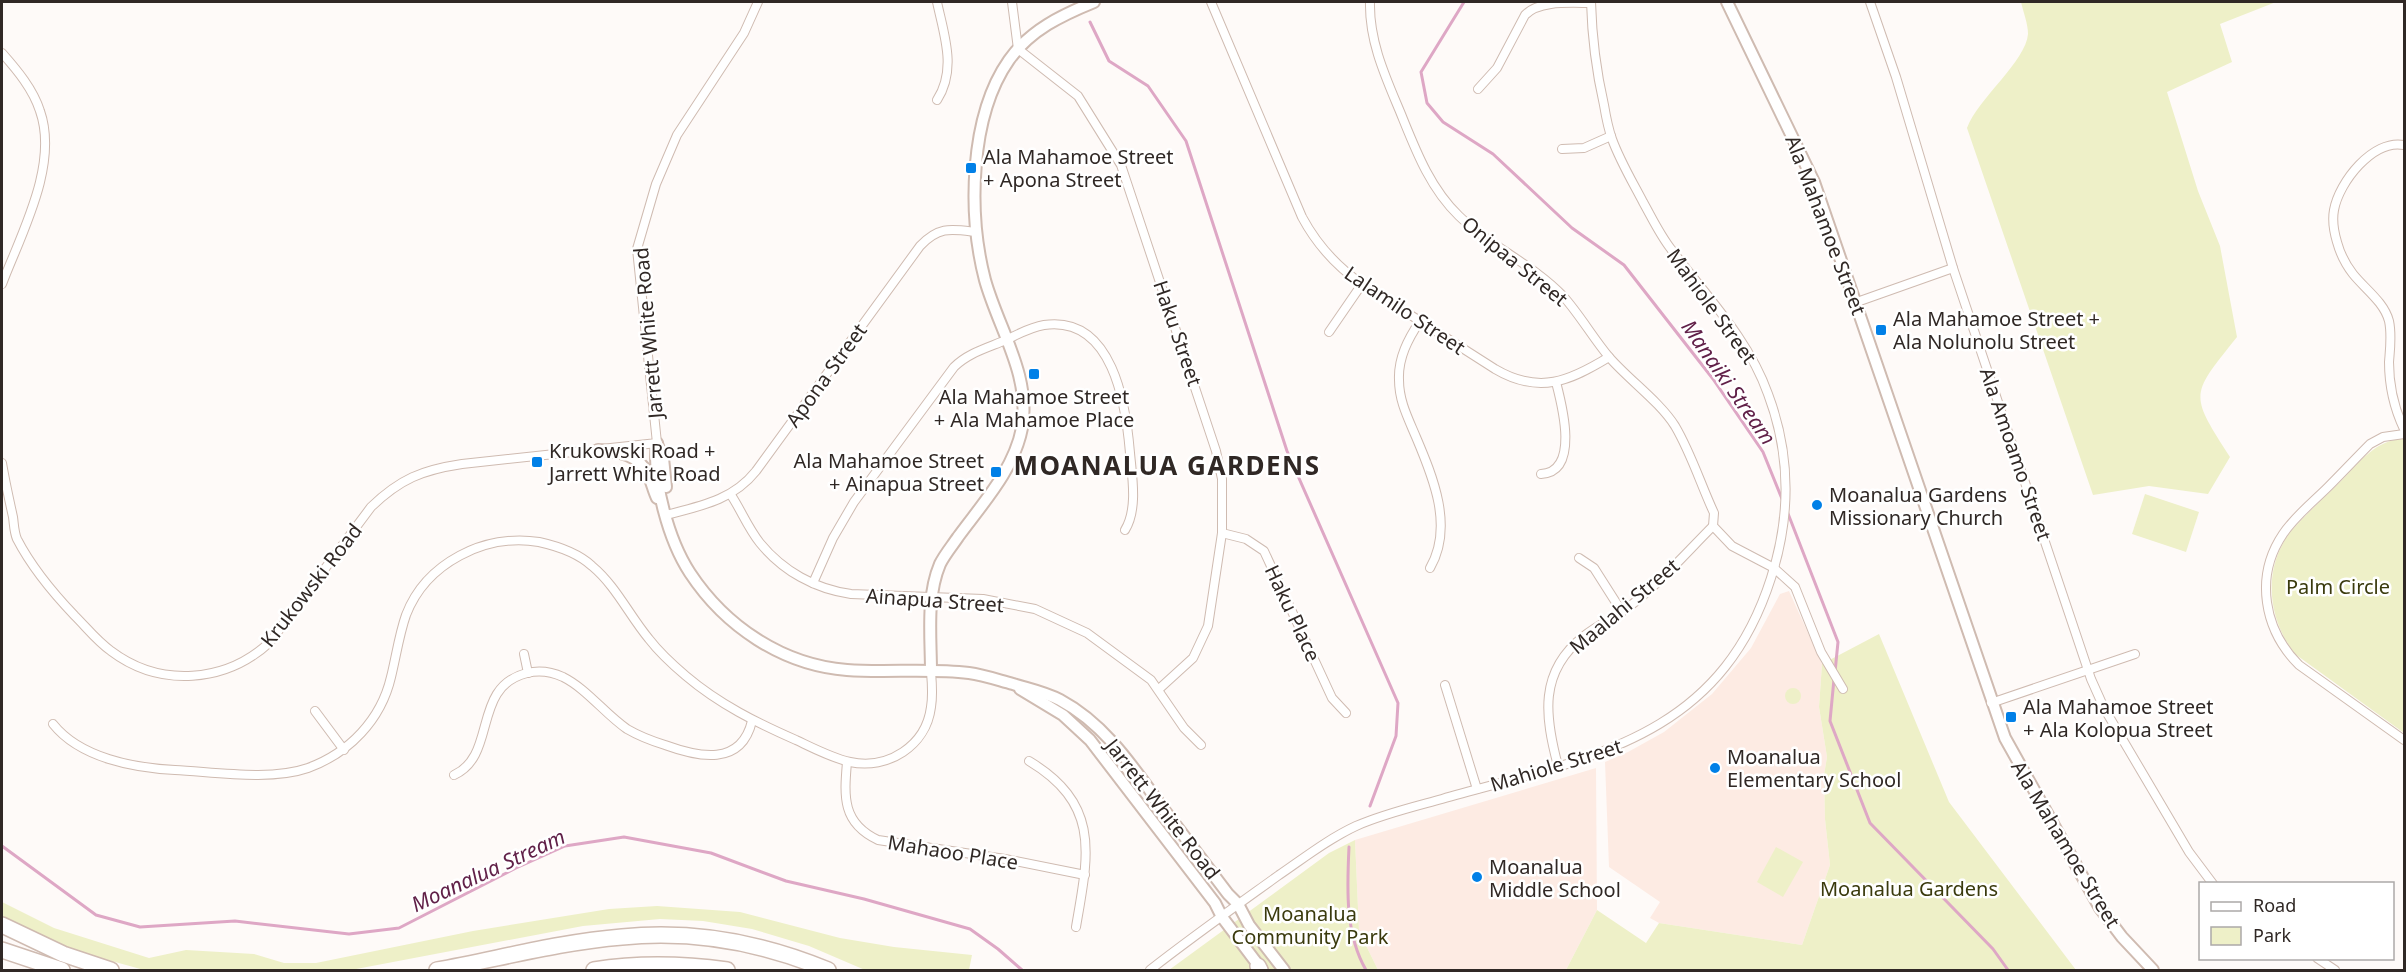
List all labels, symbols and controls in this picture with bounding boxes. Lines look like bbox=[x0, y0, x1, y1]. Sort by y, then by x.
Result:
street label: Ala Mahamoe Street bbox=[1779, 131, 1873, 319]
place label: Ala Mahamoe Street + Apona Street bbox=[983, 143, 1173, 193]
marker: Ala Mahamoe Street + Apona Street bbox=[964, 161, 978, 175]
street label: Onipaa Street bbox=[1456, 210, 1574, 312]
street label: Mahiole Street bbox=[1661, 243, 1763, 369]
street label: Jarrett White Road bbox=[627, 246, 669, 422]
street label: Lalamilo Street bbox=[1339, 260, 1471, 360]
street label: Haku Street bbox=[1147, 277, 1209, 389]
place label: Ala Mahamoe Street + Ala Nolunolu Street bbox=[1893, 305, 2100, 355]
water label: Manaiki Stream bbox=[1675, 314, 1783, 450]
street label: Apona Street bbox=[779, 318, 873, 432]
marker: Ala Mahamoe Street + Ala Nolunolu Street bbox=[1874, 323, 1888, 337]
street label: Ala Amoamo Street bbox=[1974, 364, 2058, 544]
marker: Ala Mahamoe Street + Ala Mahamoe Place bbox=[1027, 367, 1041, 381]
place label: Ala Mahamoe Street + Ala Mahamoe Place bbox=[934, 383, 1134, 433]
place label: Krukowski Road + Jarrett White Road bbox=[547, 437, 721, 487]
place label: Ala Mahamoe Street + Ainapua Street bbox=[794, 447, 984, 497]
district label: MOANALUA GARDENS bbox=[1013, 447, 1321, 483]
marker: Krukowski Road + Jarrett White Road bbox=[530, 455, 544, 469]
marker: Ala Mahamoe Street + Ainapua Street bbox=[989, 465, 1003, 479]
place label: Moanalua Gardens Missionary Church bbox=[1829, 481, 2007, 531]
marker: Moanalua Gardens Missionary Church bbox=[1810, 498, 1824, 512]
street label: Krukowski Road bbox=[254, 518, 368, 652]
street label: Maalahi Street bbox=[1563, 552, 1685, 660]
street label: Haku Place bbox=[1259, 560, 1327, 666]
park label: Palm Circle bbox=[2286, 573, 2390, 600]
street label: Ainapua Street bbox=[865, 582, 1005, 618]
place label: Ala Mahamoe Street + Ala Kolopua Street bbox=[2023, 693, 2213, 743]
marker: Ala Mahamoe Street + Ala Kolopua Street bbox=[2004, 710, 2018, 724]
street label: Jarrett White Road bbox=[1098, 731, 1226, 885]
street label: Mahiole Street bbox=[1487, 732, 1625, 798]
place label: Moanalua Elementary School bbox=[1727, 743, 1901, 793]
street label: Ala Mahamoe Street bbox=[2005, 755, 2127, 933]
marker: Moanalua Elementary School bbox=[1708, 761, 1722, 775]
water label: Moanalua Stream bbox=[407, 822, 569, 918]
street label: Mahaoo Place bbox=[886, 828, 1020, 876]
place label: Moanalua Middle School bbox=[1489, 853, 1621, 903]
marker: Moanalua Middle School bbox=[1470, 870, 1484, 884]
park label: Moanalua Gardens bbox=[1820, 875, 1998, 902]
legend bbox=[2199, 882, 2394, 960]
text: Road bbox=[2253, 893, 2296, 917]
park label: Moanalua Community Park bbox=[1232, 900, 1389, 950]
text: Park bbox=[2253, 923, 2291, 947]

